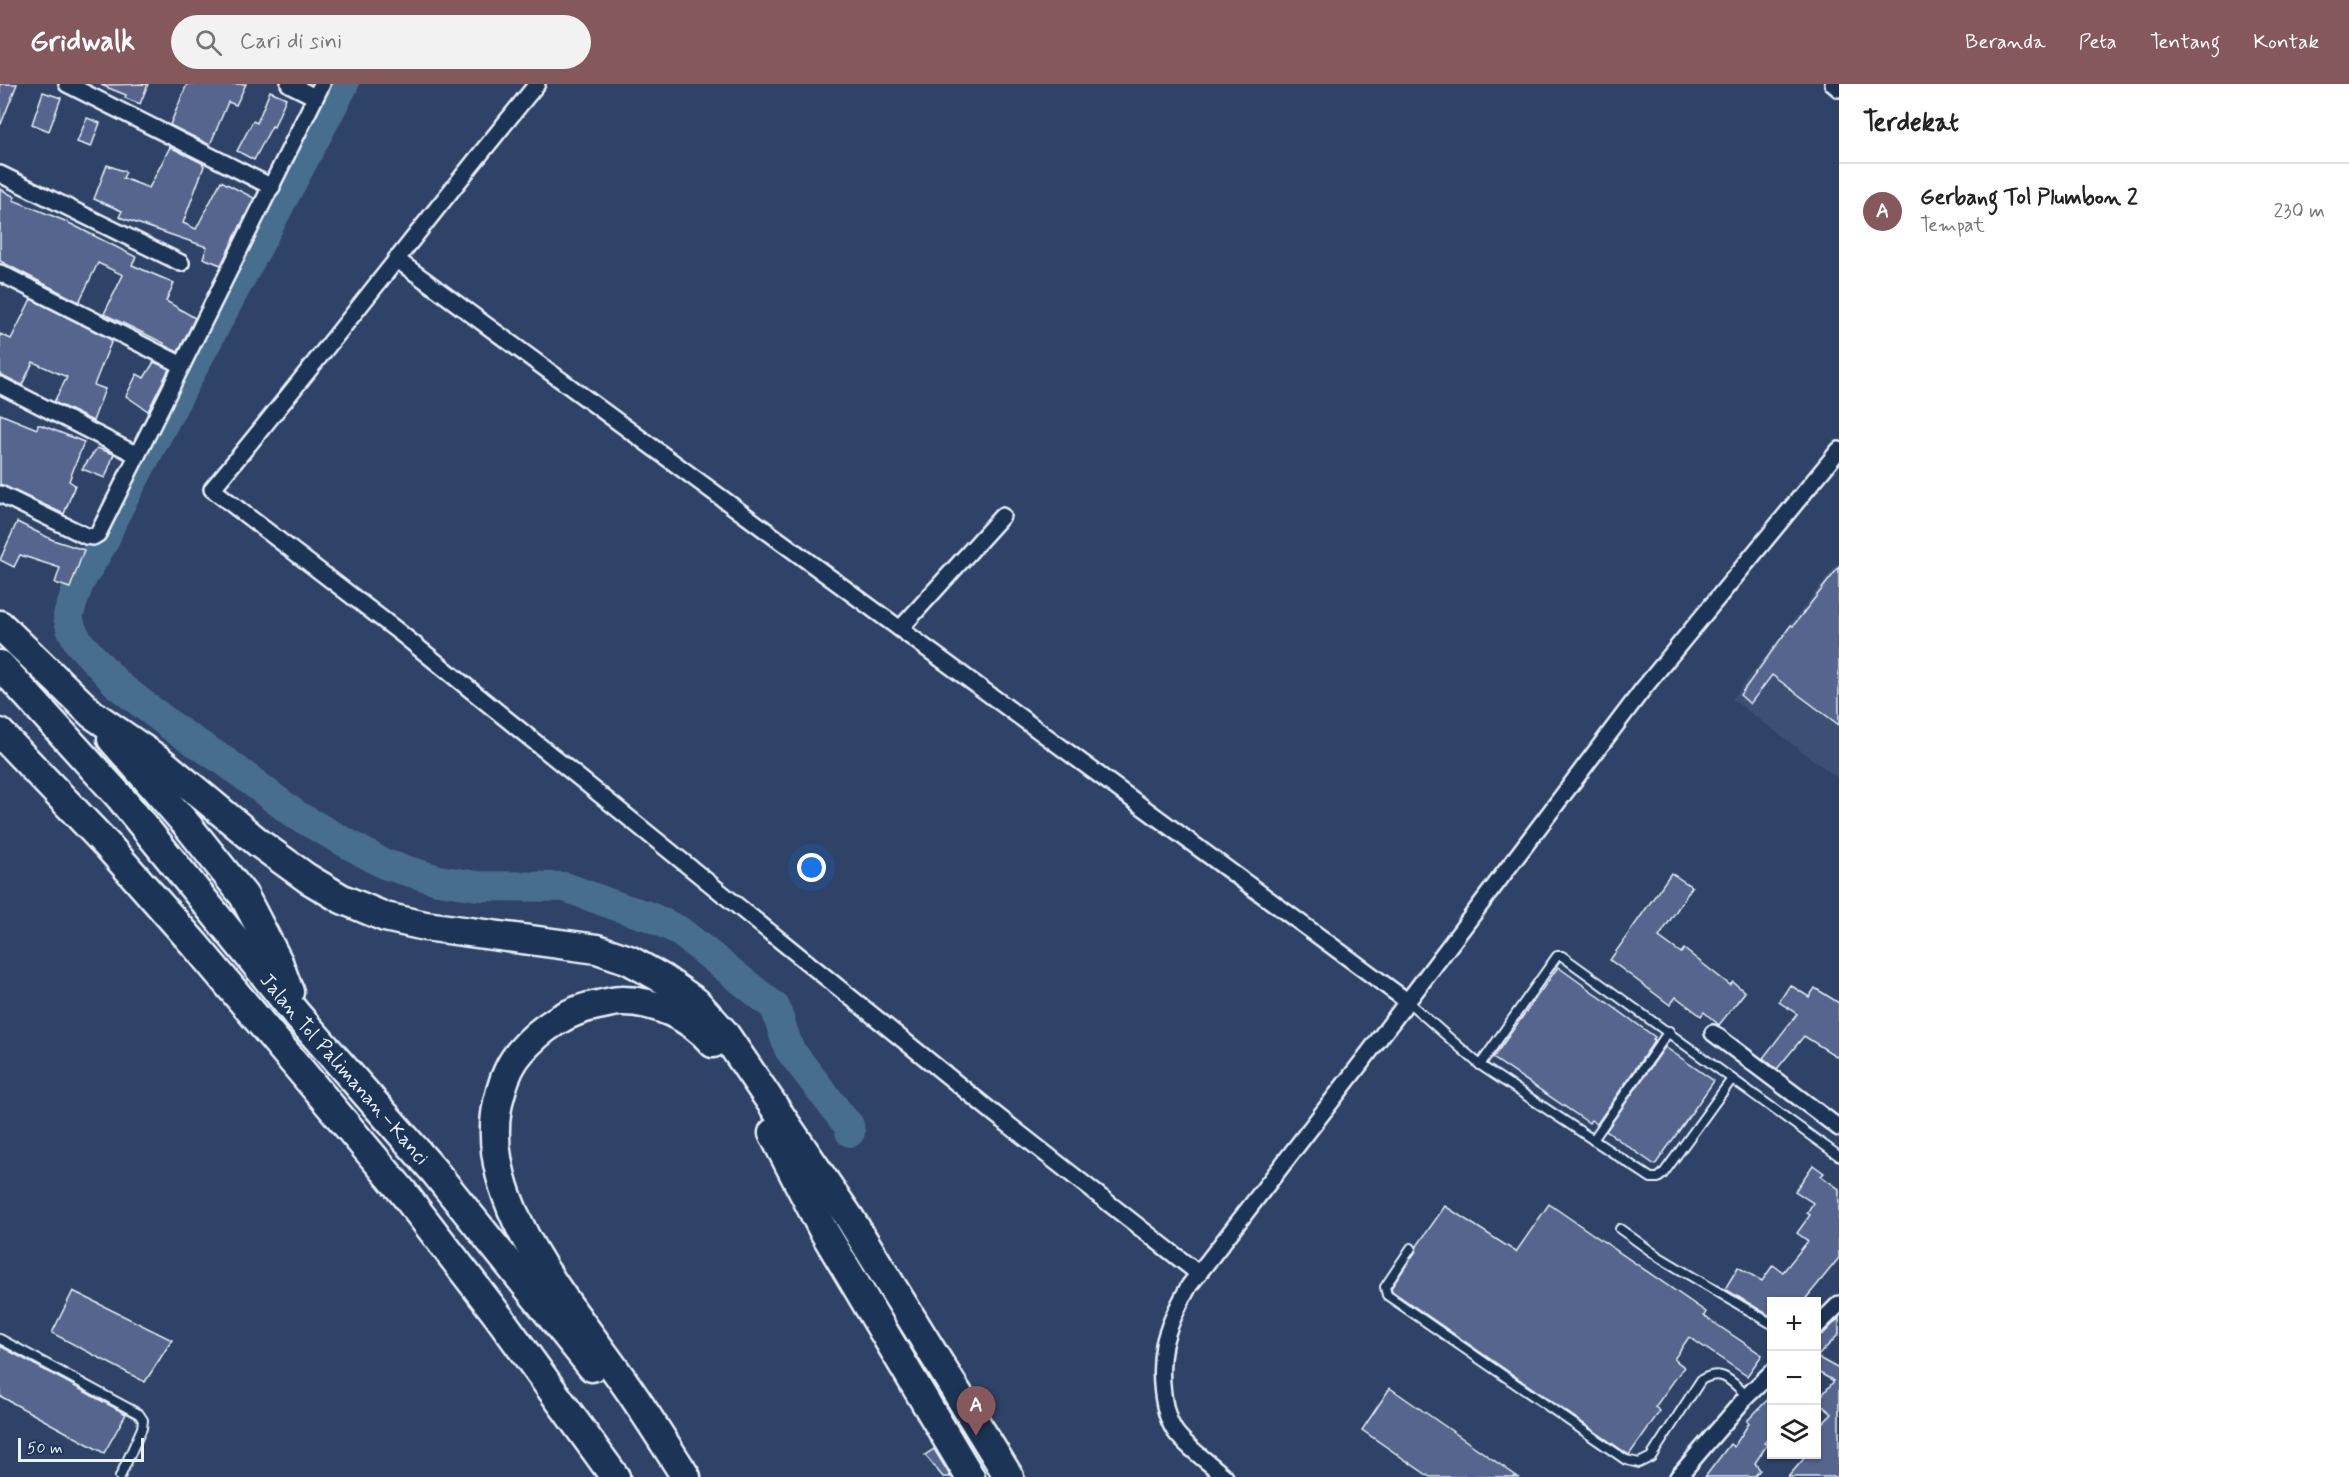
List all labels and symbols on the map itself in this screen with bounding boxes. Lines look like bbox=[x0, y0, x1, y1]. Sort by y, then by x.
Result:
your location bbox=[797, 853, 826, 882]
street label: Jalan Tol Palimanan–Kanci bbox=[253, 968, 435, 1171]
pin: A bbox=[956, 1386, 996, 1436]
scale bar bbox=[18, 1435, 144, 1462]

